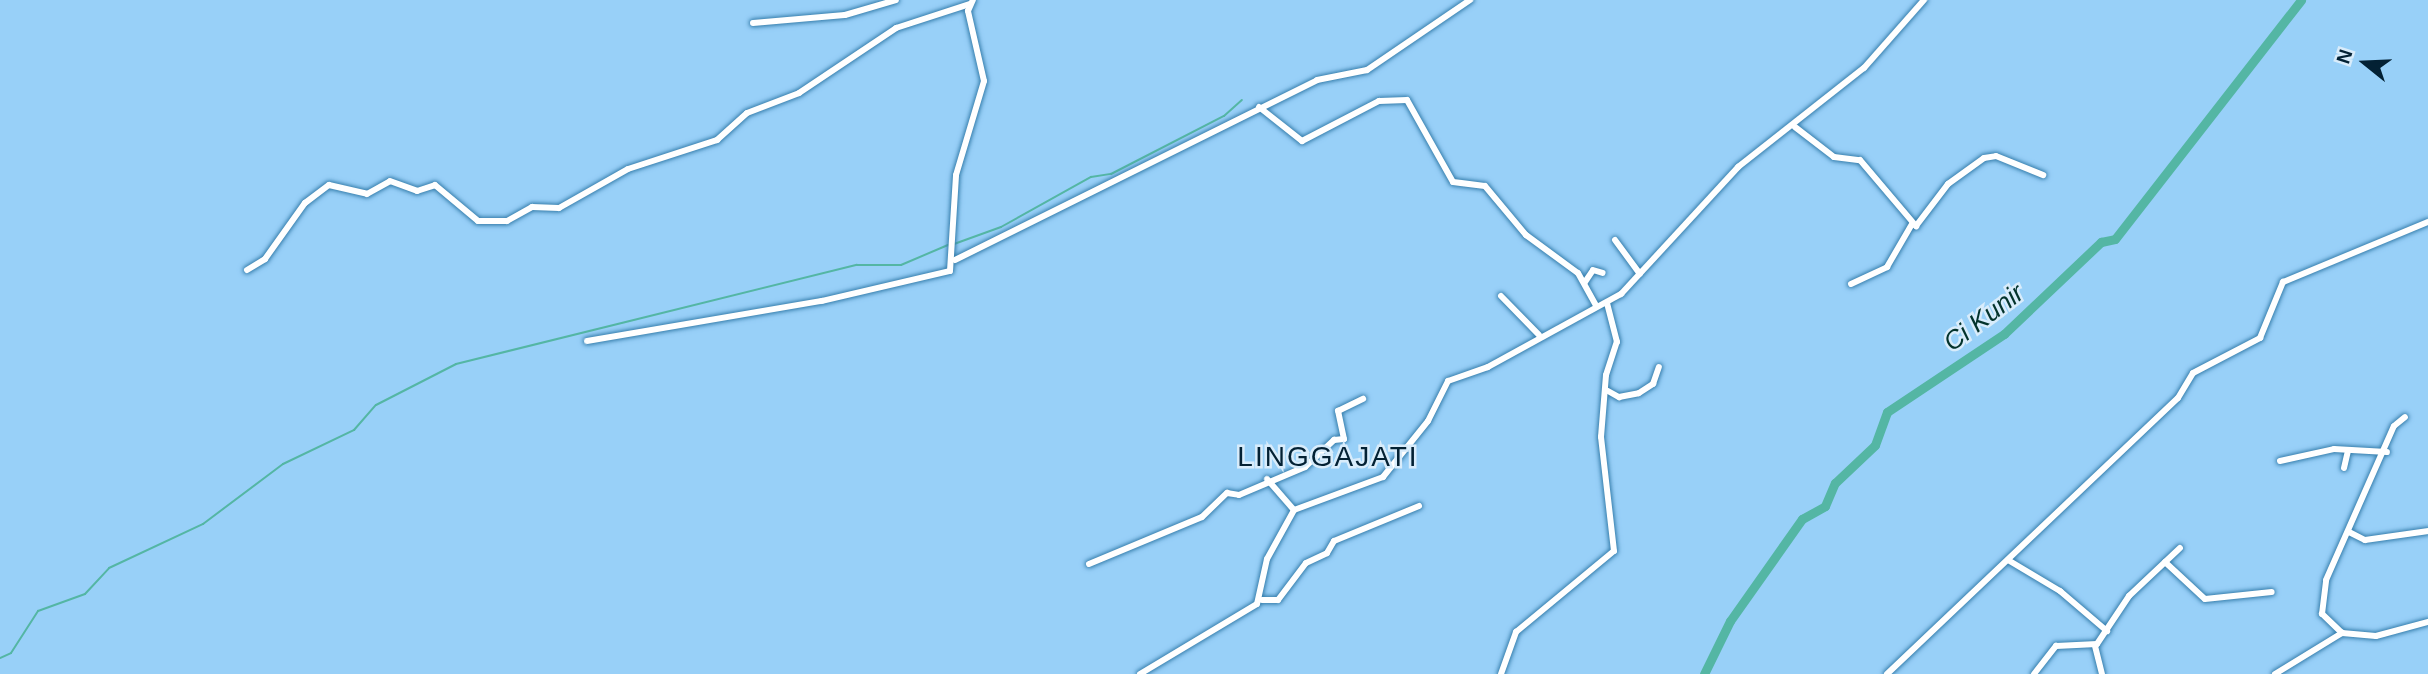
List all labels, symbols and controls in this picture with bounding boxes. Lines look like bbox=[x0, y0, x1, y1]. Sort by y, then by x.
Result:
north arrow bbox=[2330, 28, 2400, 98]
text: N bbox=[2332, 47, 2357, 66]
water label: Ci Kunir bbox=[1938, 278, 2030, 358]
district label: LINGGAJATI bbox=[1239, 440, 1417, 474]

